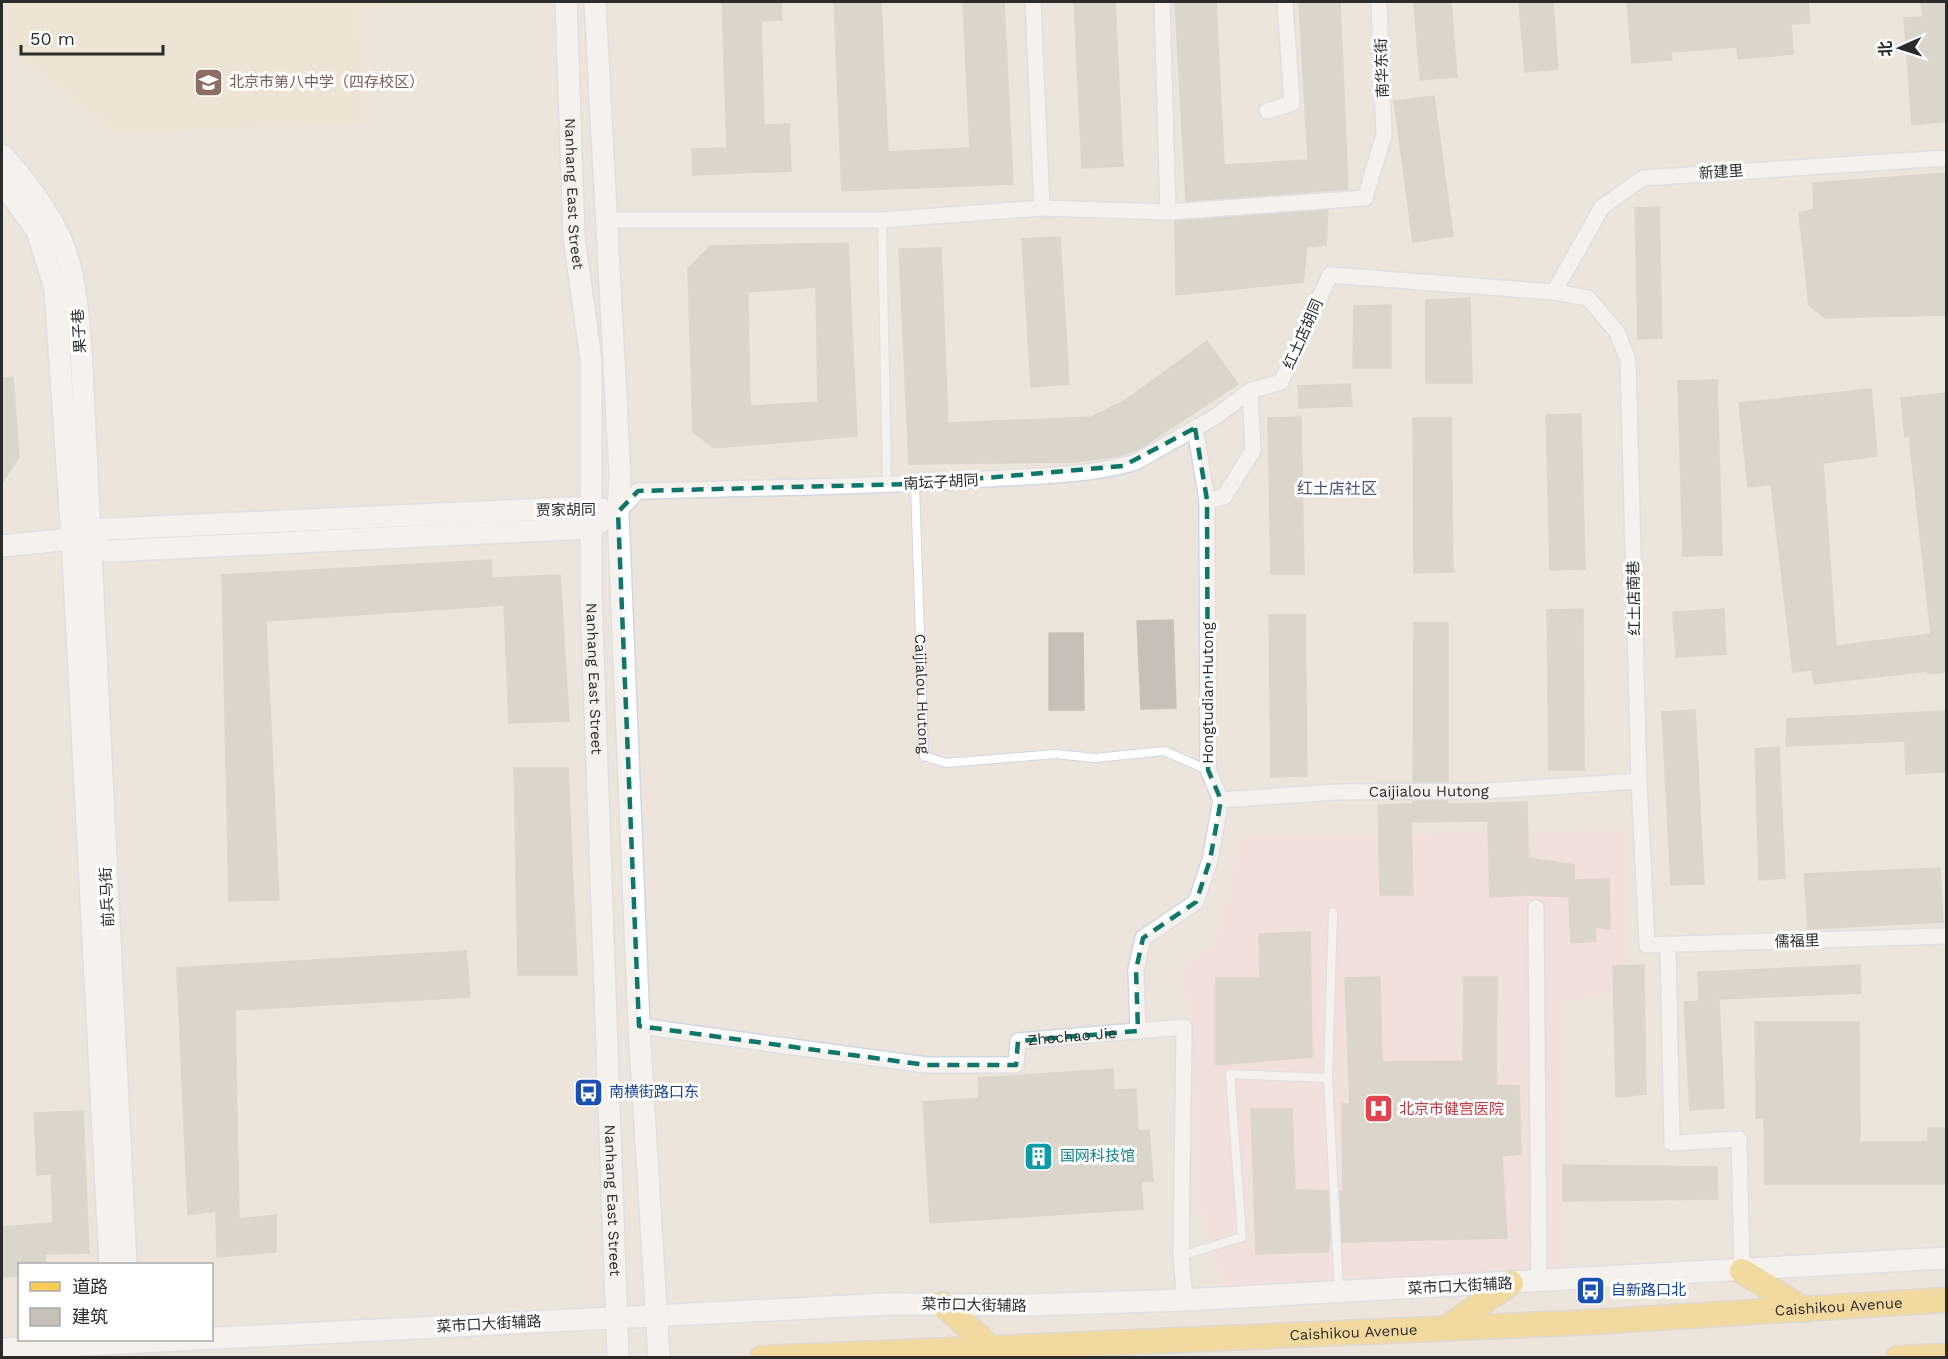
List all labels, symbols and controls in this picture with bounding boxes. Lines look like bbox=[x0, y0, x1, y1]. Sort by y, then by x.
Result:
scale bar bbox=[21, 18, 164, 56]
north arrow bbox=[1870, 18, 1930, 78]
text: 50 m bbox=[30, 28, 75, 49]
street label: 南华东街 bbox=[1372, 38, 1392, 98]
text: 北 bbox=[1876, 40, 1895, 57]
school or university icon: 北京市第八中学（四存校区） bbox=[192, 66, 224, 98]
place label: 北京市第八中学（四存校区） bbox=[229, 73, 424, 91]
street label: Nanhang East Street bbox=[561, 118, 587, 271]
street label: 新建里 bbox=[1698, 161, 1744, 183]
street label: 红土店胡同 bbox=[1280, 296, 1326, 372]
street label: 果子巷 bbox=[68, 308, 90, 354]
street label: 南坛子胡同 bbox=[903, 471, 979, 493]
district label: 红土店社区 bbox=[1297, 479, 1377, 498]
street label: 贾家胡同 bbox=[536, 500, 596, 520]
street label: 红土店南巷 bbox=[1624, 560, 1644, 636]
street label: Nanhang East Street bbox=[582, 603, 606, 755]
street label: Hongtudian Hutong bbox=[1199, 622, 1217, 764]
street label: Caijialou Hutong bbox=[911, 634, 933, 754]
street label: Caijialou Hutong bbox=[1369, 782, 1489, 801]
street label: 前兵马街 bbox=[96, 867, 118, 927]
street label: 儒福里 bbox=[1774, 931, 1820, 951]
street label: Zhochao Jie bbox=[1027, 1024, 1117, 1049]
bus stop icon: 南横街路口东 bbox=[572, 1076, 604, 1108]
place label: 南横街路口东 bbox=[609, 1083, 699, 1101]
hospital icon: 北京市健宫医院 bbox=[1362, 1093, 1394, 1125]
place label: 北京市健宫医院 bbox=[1399, 1100, 1504, 1118]
street label: Nanhang East Street bbox=[601, 1124, 624, 1277]
building icon: 国网科技馆 bbox=[1023, 1140, 1055, 1172]
place label: 国网科技馆 bbox=[1060, 1147, 1135, 1165]
legend bbox=[18, 1263, 213, 1341]
street label: 菜市口大街辅路 bbox=[1407, 1274, 1513, 1298]
bus stop icon: 自新路口北 bbox=[1574, 1274, 1606, 1306]
text: 道路 bbox=[72, 1276, 108, 1297]
place label: 自新路口北 bbox=[1611, 1281, 1686, 1299]
street label: Caishikou Avenue bbox=[1774, 1294, 1903, 1320]
street label: 菜市口大街辅路 bbox=[921, 1295, 1027, 1315]
text: 建筑 bbox=[72, 1306, 108, 1327]
street label: 菜市口大街辅路 bbox=[436, 1312, 542, 1336]
street label: Caishikou Avenue bbox=[1289, 1321, 1418, 1344]

